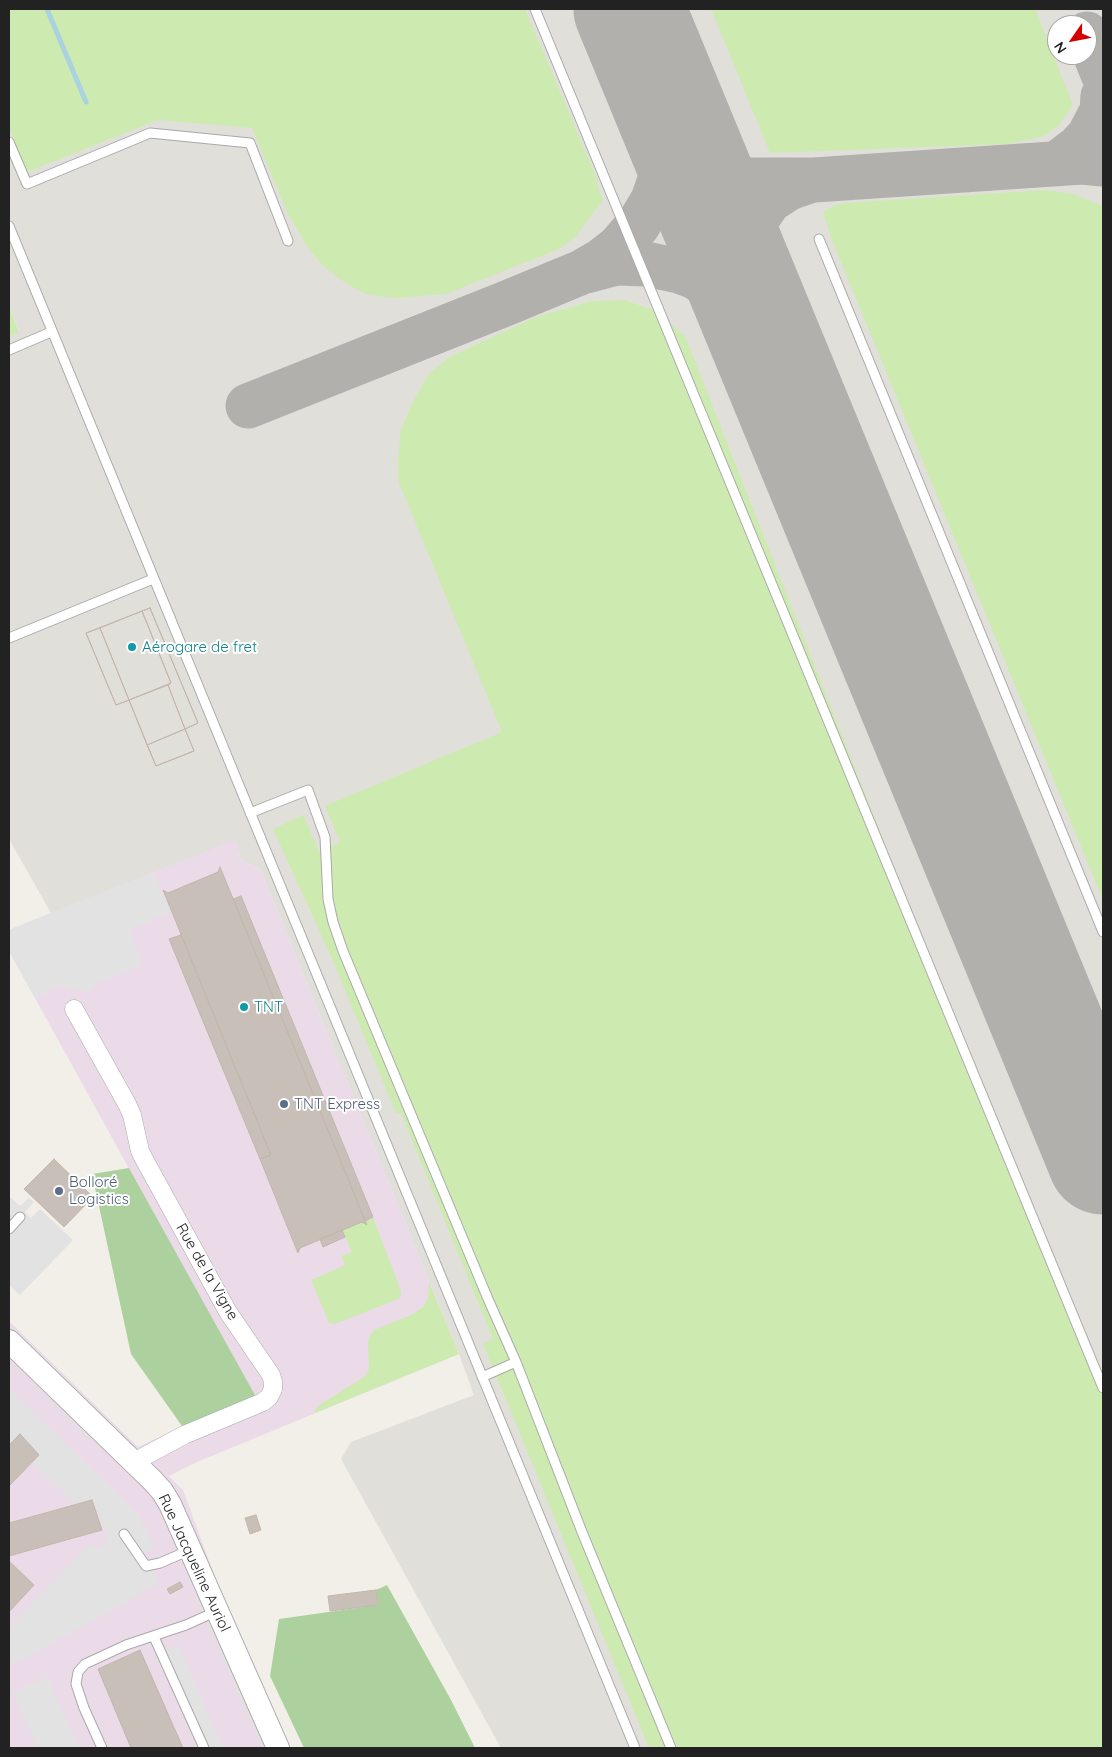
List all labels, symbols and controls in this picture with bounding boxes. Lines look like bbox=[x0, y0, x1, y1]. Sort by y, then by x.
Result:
north arrow bbox=[1047, 15, 1097, 65]
text: N bbox=[1050, 38, 1071, 57]
place label: Aérogare de fret bbox=[142, 638, 257, 656]
marker: Aérogare de fret bbox=[126, 641, 138, 653]
place label: TNT bbox=[254, 998, 283, 1016]
marker: TNT bbox=[238, 1001, 250, 1013]
place label: TNT Express bbox=[294, 1095, 380, 1113]
marker: TNT Express bbox=[278, 1098, 290, 1110]
place label: Bolloré Logistics bbox=[69, 1173, 129, 1208]
marker: Bolloré Logistics bbox=[53, 1185, 65, 1197]
street label: Rue de la Vigne bbox=[172, 1220, 242, 1324]
street label: Rue Jacqueline Auriol bbox=[154, 1491, 234, 1635]

